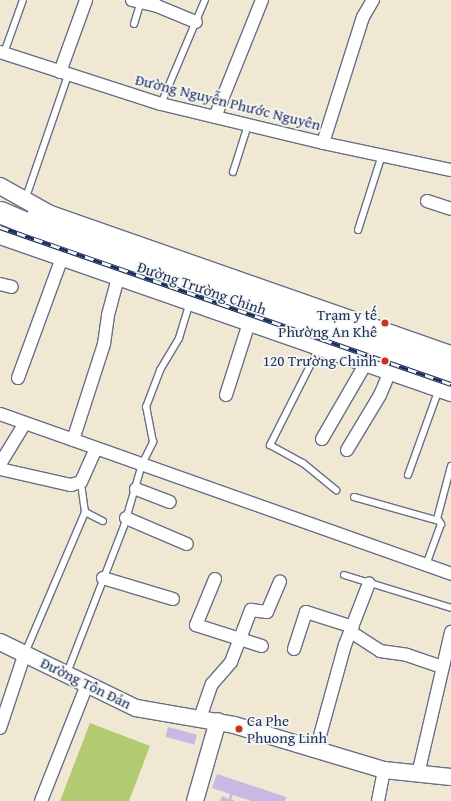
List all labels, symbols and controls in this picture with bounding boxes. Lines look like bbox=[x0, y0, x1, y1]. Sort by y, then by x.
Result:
street label: Đường Nguyễn Phước Nguyên bbox=[133, 70, 323, 134]
street label: Đường Trường Chinh bbox=[135, 257, 269, 319]
place label: Trạm y tế Phường An Khê bbox=[278, 305, 377, 340]
marker: Trạm y tế Phường An Khê bbox=[380, 318, 390, 328]
place label: 120 Trường Chinh bbox=[263, 352, 377, 370]
marker: 120 Trường Chinh bbox=[380, 356, 390, 366]
street label: Đường Tôn Đản bbox=[38, 653, 134, 713]
place label: Ca Phe Phuong Linh bbox=[247, 711, 327, 746]
marker: Ca Phe Phuong Linh bbox=[234, 724, 244, 734]

